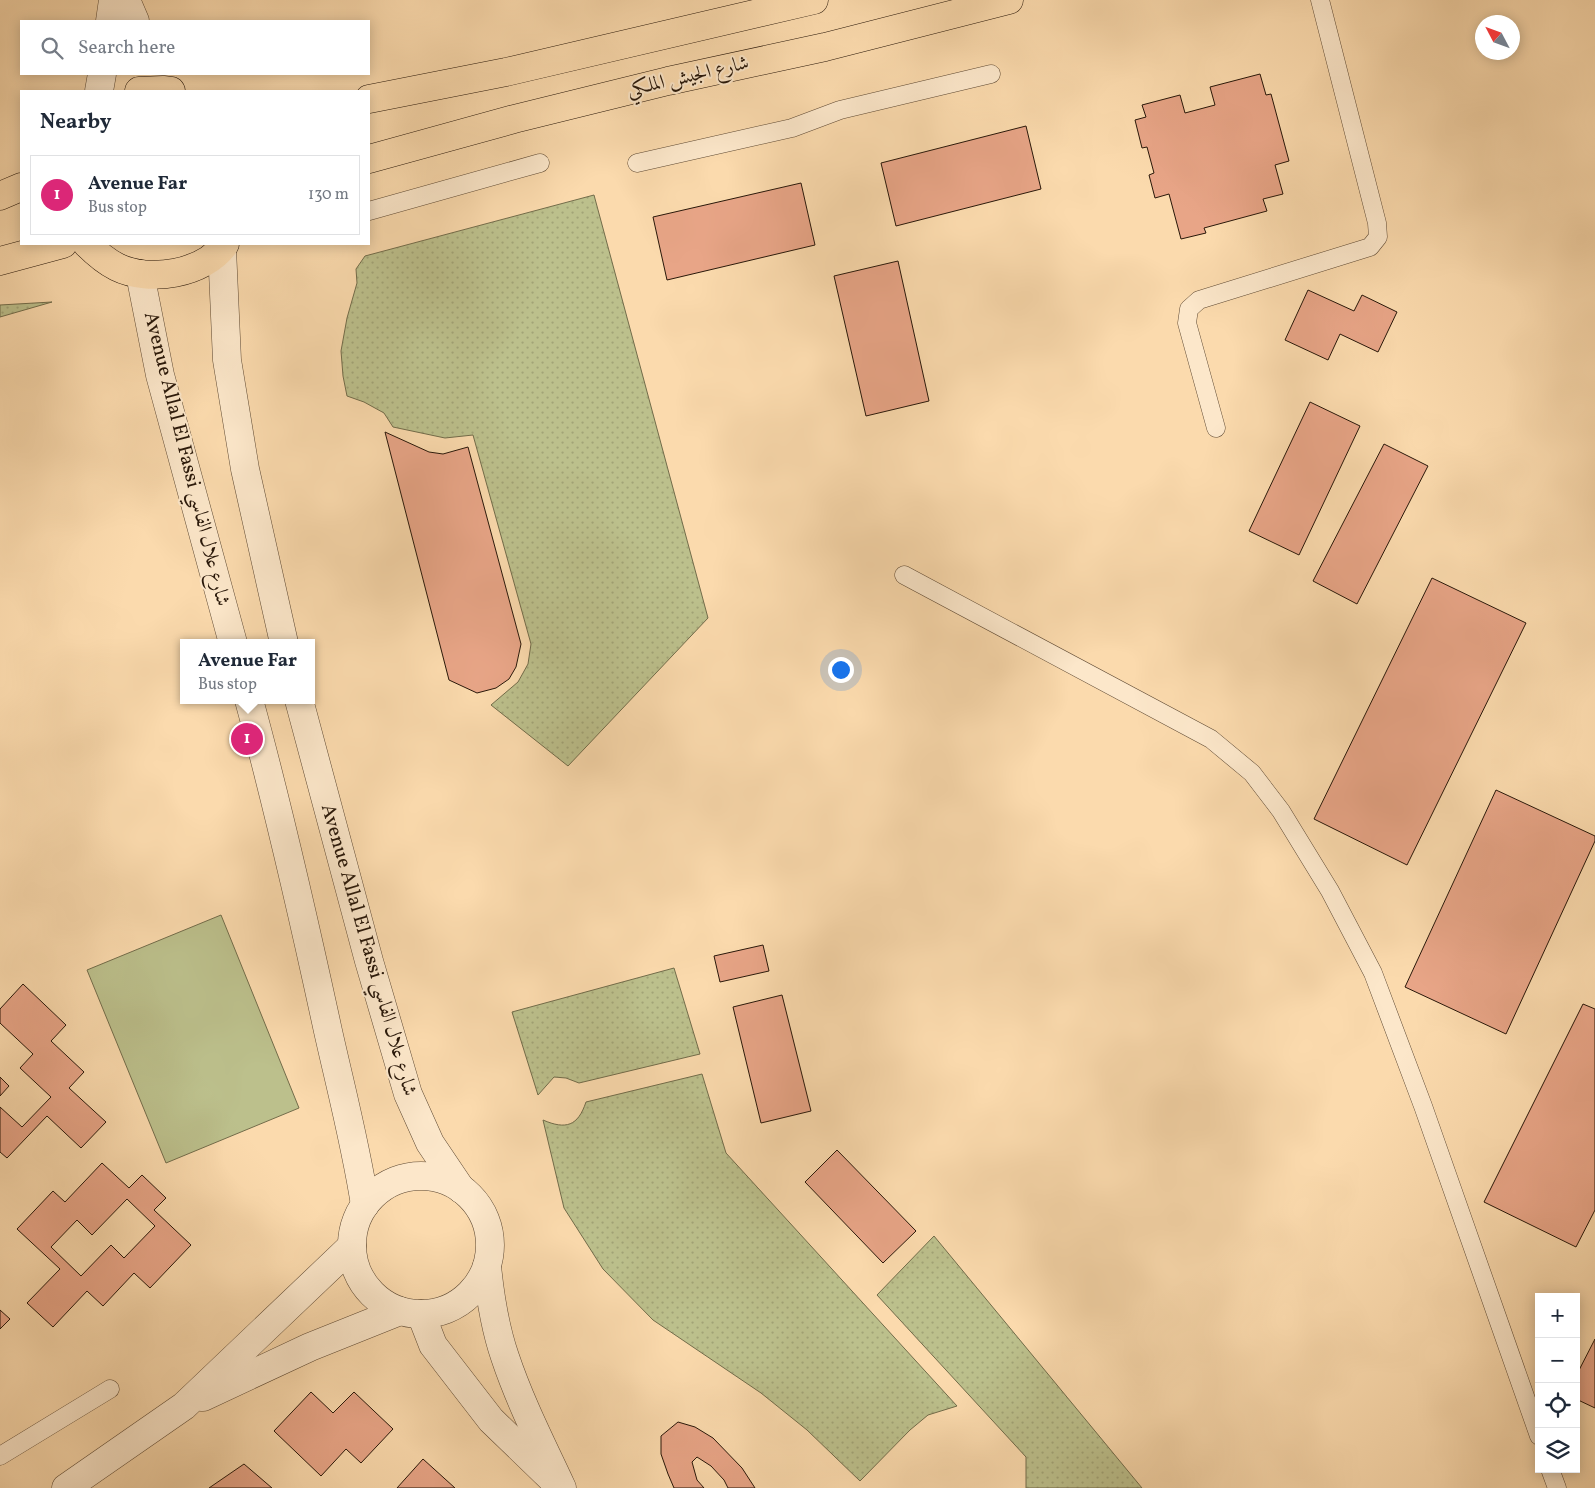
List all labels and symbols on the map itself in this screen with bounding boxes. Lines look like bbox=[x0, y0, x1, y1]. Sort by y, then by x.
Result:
north arrow bbox=[1475, 15, 1520, 60]
street label: شارع الجيش الملكي bbox=[624, 49, 752, 108]
street label: Avenue Allal El Fassi شارع علال الفاسي bbox=[133, 309, 236, 610]
your location bbox=[828, 657, 854, 683]
pin: 1 bbox=[231, 720, 263, 758]
street label: Avenue Allal El Fassi شارع علال الفاسي bbox=[310, 801, 423, 1100]

